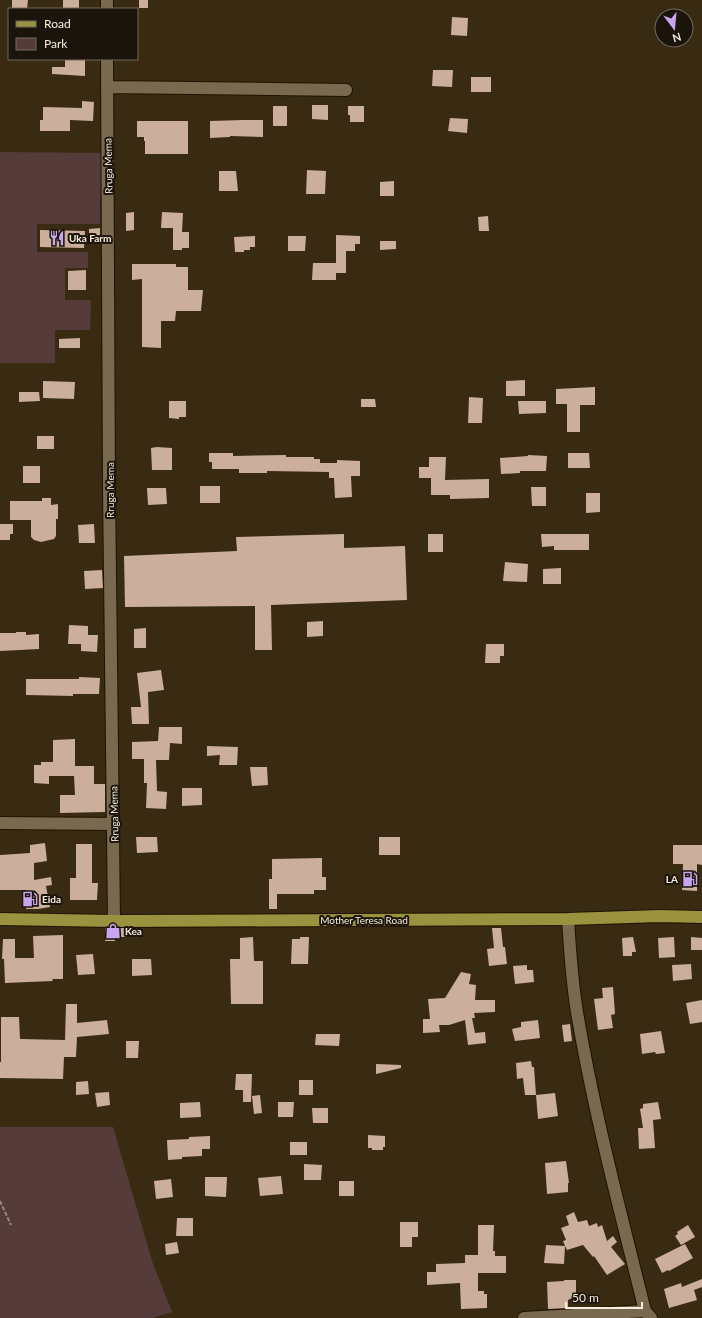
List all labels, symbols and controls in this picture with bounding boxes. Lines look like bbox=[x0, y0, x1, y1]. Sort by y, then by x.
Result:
legend bbox=[8, 8, 138, 60]
north arrow bbox=[654, 8, 694, 48]
text: Road bbox=[44, 16, 71, 31]
text: N bbox=[671, 31, 683, 46]
text: Park bbox=[44, 36, 68, 51]
street label: Rruga Mema bbox=[102, 138, 114, 194]
restaurant icon: Uka Farm bbox=[48, 229, 66, 247]
place label: Uka Farm bbox=[69, 232, 111, 244]
street label: Rruga Mema bbox=[104, 462, 116, 518]
street label: Rruga Mema bbox=[108, 786, 120, 842]
fuel station icon: LA bbox=[681, 870, 699, 888]
place label: LA bbox=[666, 873, 678, 885]
fuel station icon: Eida bbox=[21, 890, 39, 908]
place label: Eida bbox=[42, 893, 61, 905]
street label: Mother Teresa Road bbox=[320, 914, 408, 926]
shop icon: Kea bbox=[104, 922, 122, 940]
place label: Kea bbox=[125, 925, 142, 937]
scale bar bbox=[566, 1284, 642, 1310]
text: 50 m bbox=[572, 1290, 599, 1305]

